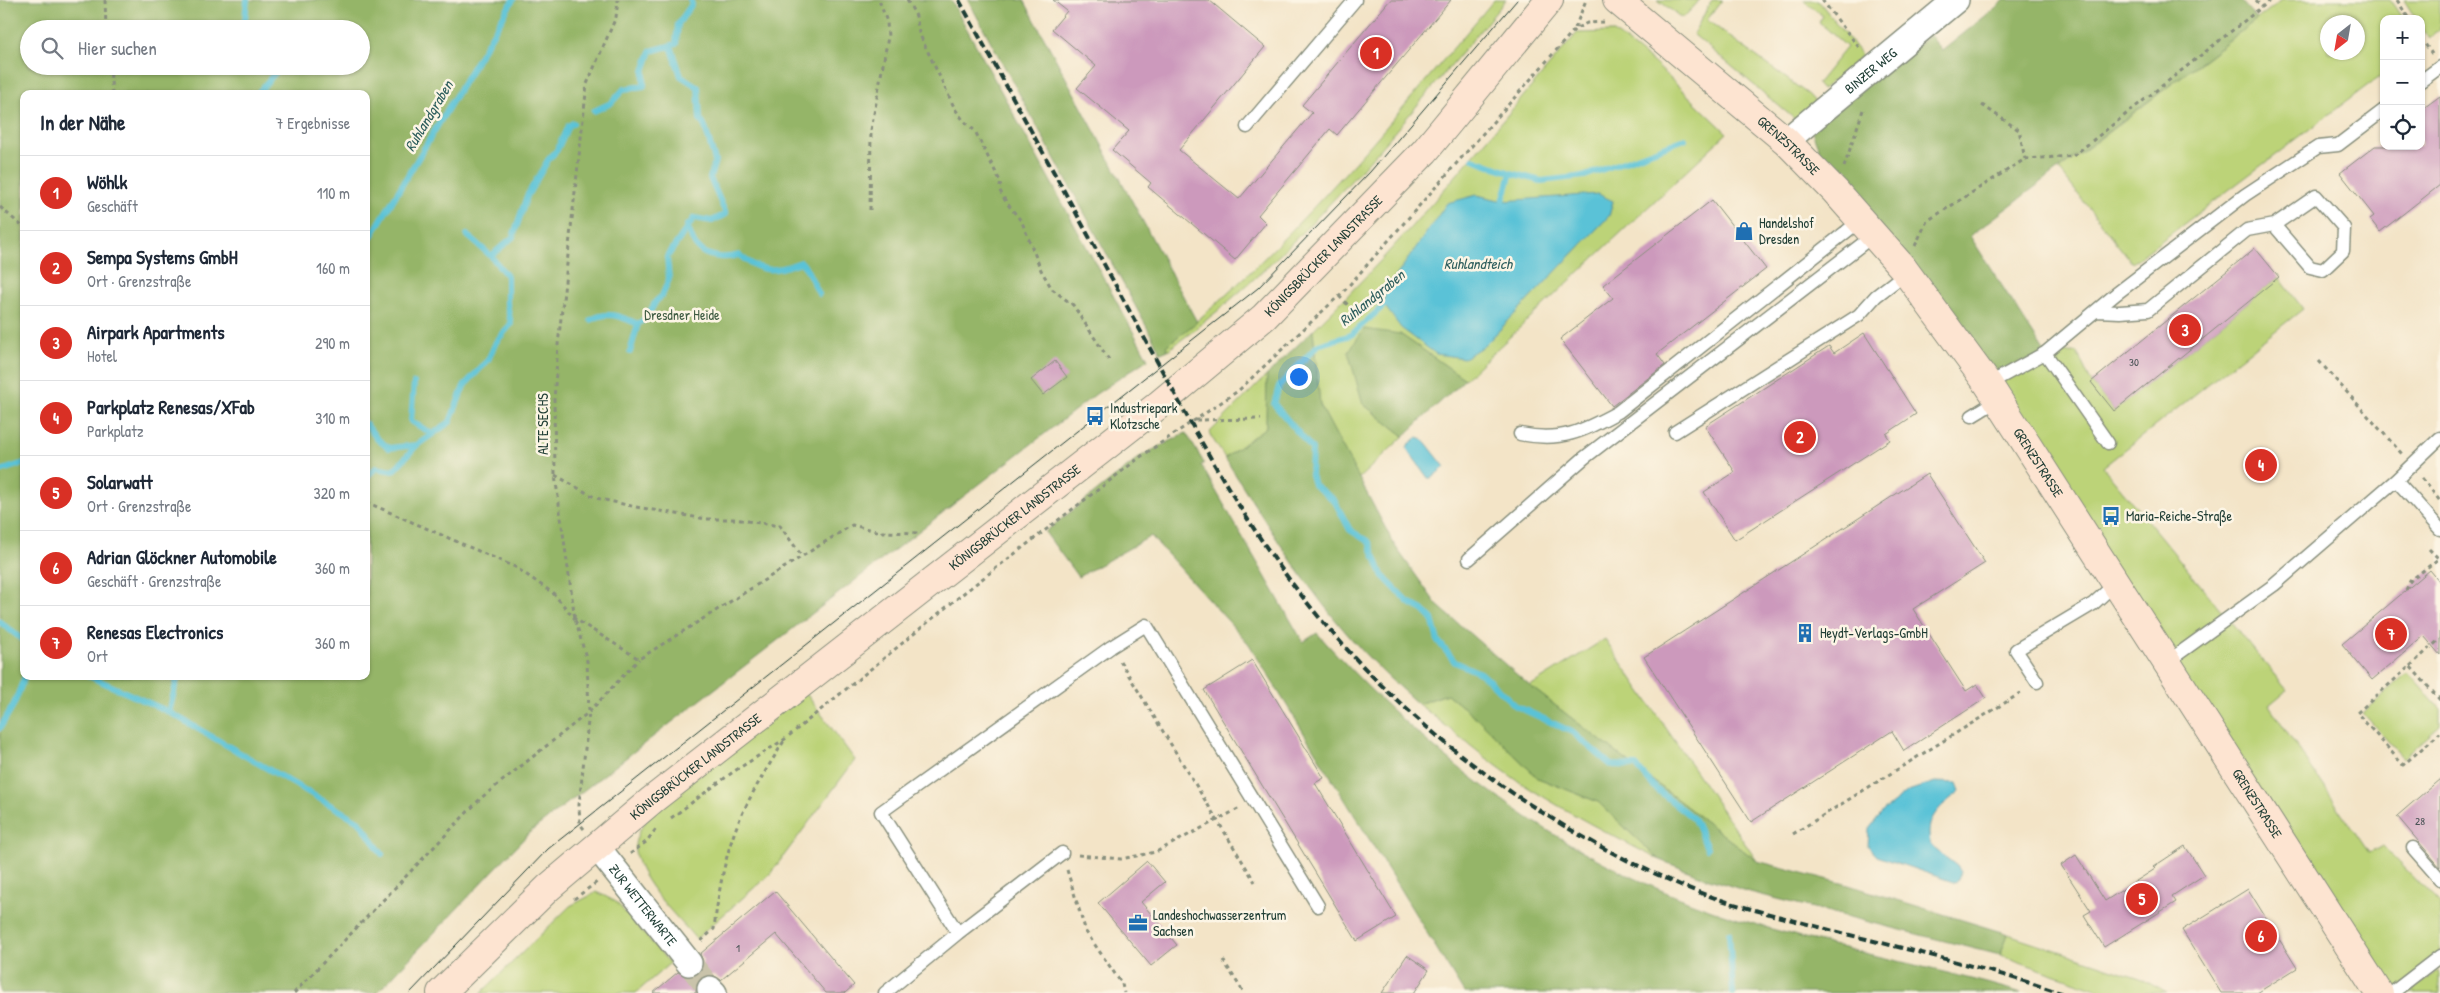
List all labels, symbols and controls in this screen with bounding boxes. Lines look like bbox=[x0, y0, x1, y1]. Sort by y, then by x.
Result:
north arrow bbox=[2320, 15, 2365, 60]
map controls bbox=[2380, 15, 2425, 150]
button: + bbox=[2380, 15, 2425, 60]
search box bbox=[20, 20, 370, 75]
icon: search bbox=[38, 34, 66, 62]
pin: 1 bbox=[1360, 34, 1392, 72]
text: Hier suchen bbox=[78, 35, 157, 61]
street label: BINZER WEG bbox=[1840, 43, 1901, 98]
button: − bbox=[2380, 60, 2425, 105]
water label: Ruhlandgraben bbox=[399, 75, 459, 155]
button: locate bbox=[2380, 105, 2425, 150]
text: In der Nähe bbox=[40, 108, 125, 137]
street label: GRENZSTRASSE bbox=[1754, 111, 1824, 179]
text: 7 Ergebnisse bbox=[276, 112, 350, 134]
text: Wöhlk bbox=[87, 169, 127, 195]
text: 1 bbox=[53, 182, 59, 204]
text: 110 m bbox=[317, 182, 350, 204]
street label: KÖNIGSBRÜCKER LANDSTRASSE bbox=[1260, 191, 1386, 320]
text: Geschäft bbox=[87, 195, 138, 217]
place label: Handelshof Dresden bbox=[1759, 213, 1814, 248]
shop icon: Handelshof Dresden bbox=[1733, 220, 1755, 242]
text: Sempa Systems GmbH bbox=[87, 244, 238, 270]
water label: Ruhlandteich bbox=[1444, 253, 1514, 274]
text: 2 bbox=[52, 257, 60, 279]
text: 160 m bbox=[316, 257, 350, 279]
water label: Ruhlandgraben bbox=[1334, 264, 1410, 331]
text: Ort · Grenzstraße bbox=[87, 270, 191, 292]
park label: Dresdner Heide bbox=[644, 305, 720, 324]
pin: 3 bbox=[2169, 311, 2201, 349]
text: Airpark Apartments bbox=[87, 319, 225, 345]
text: 3 bbox=[52, 332, 60, 354]
text: 290 m bbox=[315, 332, 350, 354]
text: Hotel bbox=[87, 345, 117, 367]
house number: 30 bbox=[2129, 355, 2139, 369]
your location bbox=[1286, 364, 1312, 390]
street label: ALTE SECHS bbox=[533, 393, 552, 455]
text: Parkplatz Renesas/XFab bbox=[87, 394, 255, 420]
place label: Industriepark Klotzsche bbox=[1110, 398, 1178, 433]
bus stop icon: Industriepark Klotzsche bbox=[1084, 405, 1106, 427]
text: 4 bbox=[53, 407, 59, 429]
text: 310 m bbox=[315, 407, 350, 429]
pin: 2 bbox=[1784, 418, 1816, 456]
text: Parkplatz bbox=[87, 420, 144, 442]
street label: GRENZSTRASSE bbox=[2009, 424, 2068, 501]
pin: 4 bbox=[2245, 446, 2277, 484]
street label: KÖNIGSBRÜCKER LANDSTRASSE bbox=[944, 459, 1084, 574]
text: Solarwatt bbox=[87, 469, 153, 495]
text: 5 bbox=[53, 482, 59, 504]
text: 320 m bbox=[314, 482, 350, 504]
text: Ort · Grenzstraße bbox=[87, 495, 191, 517]
bus stop icon: Maria-Reiche-Straße bbox=[2100, 505, 2122, 527]
place label: Maria-Reiche-Straße bbox=[2126, 506, 2233, 526]
text: Adrian Glöckner Automobile bbox=[87, 544, 277, 570]
text: 6 bbox=[53, 557, 59, 579]
text: 360 m bbox=[315, 557, 350, 579]
text: Geschäft · Grenzstraße bbox=[87, 570, 221, 592]
pin: 7 bbox=[2375, 615, 2407, 653]
text: Renesas Electronics bbox=[87, 619, 223, 645]
building icon: Heydt-Verlags-GmbH bbox=[1794, 622, 1816, 644]
place label: Heydt-Verlags-GmbH bbox=[1820, 623, 1928, 643]
text: 7 bbox=[52, 632, 60, 654]
text: 360 m bbox=[315, 632, 350, 654]
text: Ort bbox=[87, 645, 108, 667]
street label: KÖNIGSBRÜCKER LANDSTRASSE bbox=[625, 708, 765, 824]
street label: GRENZSTRASSE bbox=[2228, 765, 2287, 842]
house number: 28 bbox=[2415, 814, 2425, 828]
street label: ZUR WETTERWARTE bbox=[605, 860, 682, 950]
pin: 5 bbox=[2126, 880, 2158, 918]
place label: Landeshochwasserzentrum Sachsen bbox=[1153, 905, 1286, 940]
office icon: Landeshochwasserzentrum Sachsen bbox=[1127, 912, 1149, 934]
pin: 6 bbox=[2245, 917, 2277, 955]
house number: 1 bbox=[736, 941, 740, 955]

